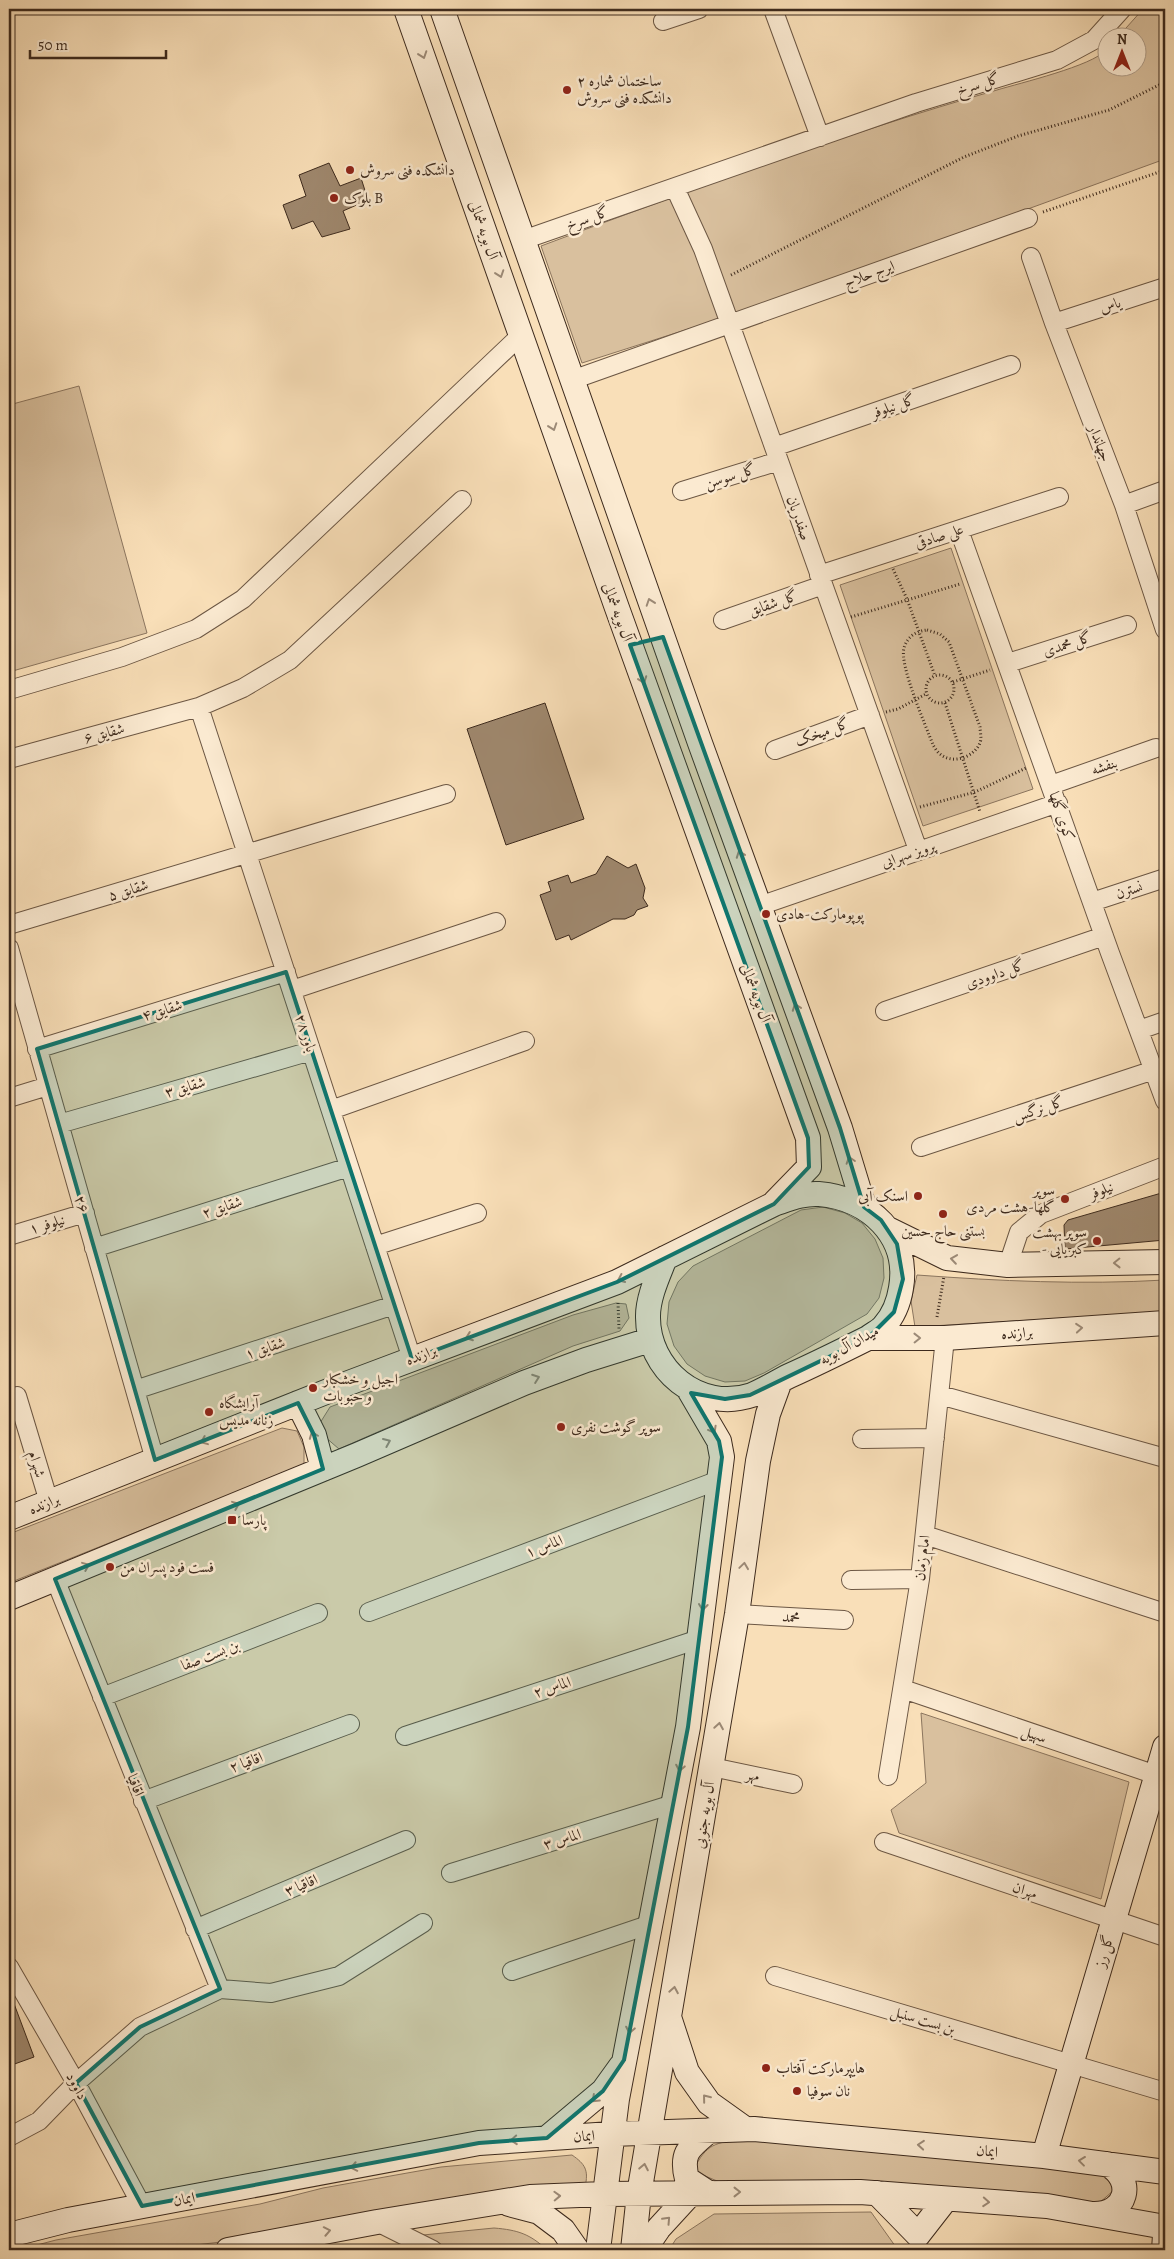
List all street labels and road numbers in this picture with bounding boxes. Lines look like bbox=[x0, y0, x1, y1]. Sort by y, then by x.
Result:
street label: گل سرخ bbox=[954, 68, 1003, 103]
street label: آل بویه شمالی bbox=[465, 198, 504, 264]
street label: گل سرخ bbox=[563, 201, 612, 237]
street label: ایرج حلاج bbox=[841, 256, 898, 295]
street label: یاس bbox=[1097, 292, 1124, 318]
street label: گل نیلوفر bbox=[866, 389, 918, 424]
street label: جهاندار bbox=[1083, 420, 1116, 464]
street label: گل سوسن bbox=[702, 459, 758, 493]
street label: صفدریان bbox=[782, 493, 816, 543]
street label: علی صادقی bbox=[912, 519, 966, 554]
street label: آل بویه شمالی bbox=[598, 580, 638, 646]
street label: گل شقایق bbox=[746, 585, 800, 621]
street label: گل محمدی bbox=[1040, 627, 1094, 661]
street label: گل میخک bbox=[792, 713, 852, 751]
street label: شقایق ۶ bbox=[81, 718, 127, 748]
street label: بنفشه bbox=[1088, 752, 1120, 780]
street label: کوی گلها bbox=[1044, 789, 1080, 843]
street label: پرویز سهرابی bbox=[878, 835, 939, 874]
street label: شقایق ۵ bbox=[105, 874, 151, 906]
street label: نسترن bbox=[1113, 876, 1145, 904]
street label: گل داوودی bbox=[963, 955, 1027, 993]
street label: آل بویه شمالی bbox=[736, 961, 776, 1027]
street label: شقایق ۴ bbox=[139, 994, 185, 1026]
street label: باور ۲۸ bbox=[290, 1011, 322, 1055]
street label: شقایق ۳ bbox=[162, 1072, 208, 1102]
street label: گل نرگس bbox=[1010, 1091, 1066, 1127]
street label: نیلوفر bbox=[1084, 1176, 1116, 1204]
street label: شقایق ۲ bbox=[199, 1191, 245, 1223]
street label: ۲۶ bbox=[70, 1193, 94, 1215]
street label: نیلوفر ۱ bbox=[27, 1209, 67, 1239]
street label: میدان آل بویه bbox=[816, 1320, 882, 1370]
street label: برازنده bbox=[1001, 1322, 1034, 1344]
street label: شقایق ۱ bbox=[242, 1332, 288, 1364]
street label: برازنده bbox=[403, 1340, 440, 1370]
street label: شهرام bbox=[21, 1448, 51, 1481]
street label: برازنده bbox=[26, 1489, 63, 1519]
street label: الماس ۱ bbox=[522, 1530, 566, 1562]
street label: امام زمان bbox=[909, 1534, 938, 1582]
street label: محمد bbox=[781, 1607, 801, 1627]
street label: بن بست صفا bbox=[178, 1635, 242, 1675]
street label: الماس ۲ bbox=[531, 1672, 573, 1702]
street label: سهیل bbox=[1018, 1720, 1049, 1749]
street label: اقاقیا ۲ bbox=[226, 1747, 266, 1777]
street label: مهر bbox=[743, 1763, 762, 1786]
street label: اقاقیا bbox=[123, 1771, 149, 1799]
street label: آل بویه جنوبی bbox=[689, 1778, 720, 1850]
street label: الماس ۳ bbox=[541, 1824, 583, 1854]
street label: اقاقیا ۳ bbox=[281, 1869, 321, 1901]
street label: مهران bbox=[1010, 1876, 1040, 1904]
street label: گل رز bbox=[1089, 1932, 1118, 1971]
street label: بن بست سنبل bbox=[888, 2001, 958, 2040]
street label: داوود bbox=[61, 2069, 93, 2103]
street label: ایمان bbox=[572, 2125, 596, 2147]
street label: ایمان bbox=[975, 2140, 999, 2162]
street label: ایمان bbox=[172, 2187, 196, 2211]

